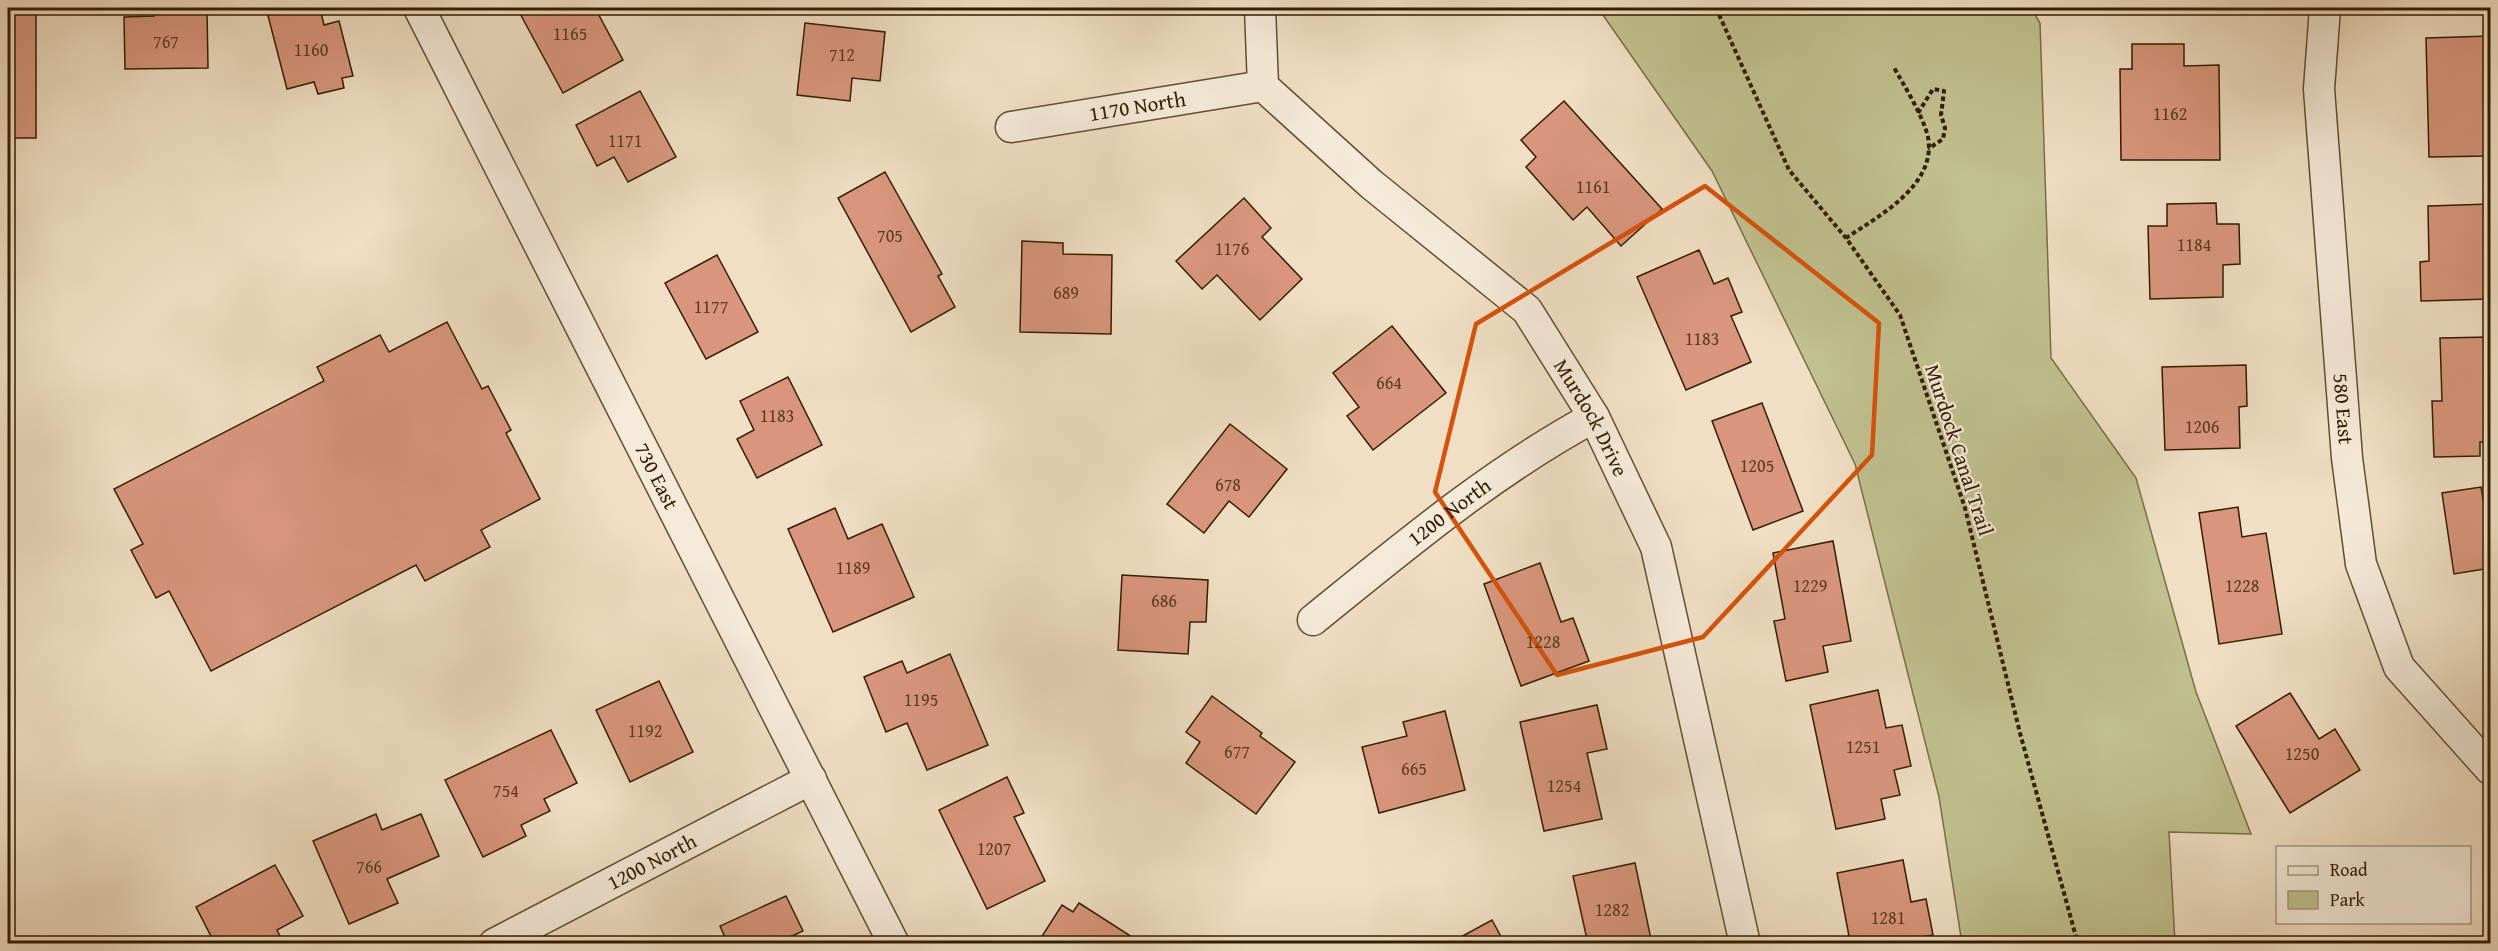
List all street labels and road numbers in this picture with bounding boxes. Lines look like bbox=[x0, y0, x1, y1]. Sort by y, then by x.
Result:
street label: 1170 North bbox=[1087, 83, 1188, 129]
street label: Murdock Drive bbox=[1546, 353, 1636, 482]
street label: Murdock Canal Trail bbox=[1917, 360, 2002, 540]
street label: 580 East bbox=[2326, 372, 2362, 446]
street label: 730 East bbox=[627, 437, 687, 515]
street label: 1200 North bbox=[1401, 470, 1497, 553]
street label: 1200 North bbox=[601, 825, 702, 898]

